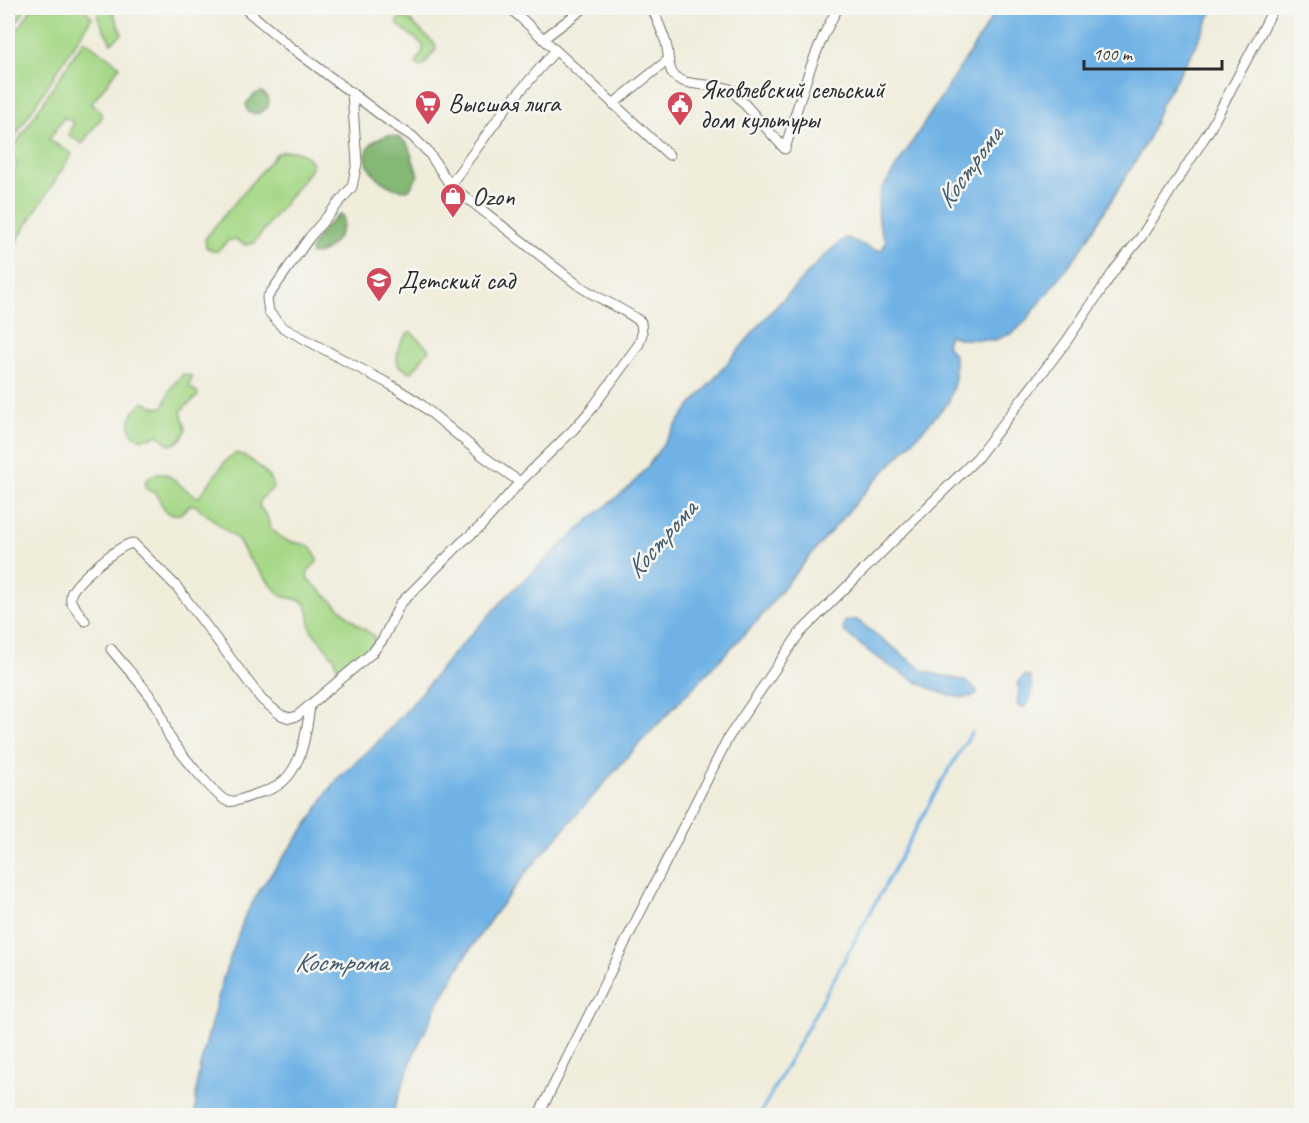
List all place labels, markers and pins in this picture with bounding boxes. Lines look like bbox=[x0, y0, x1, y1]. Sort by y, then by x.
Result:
place label: Яковлевский сельский дом культуры bbox=[700, 73, 887, 136]
place label: Высшая лига bbox=[448, 87, 562, 120]
supermarket icon: Высшая лига bbox=[413, 88, 443, 126]
public building icon: Яковлевский сельский дом культуры bbox=[665, 89, 695, 127]
place label: Ozon bbox=[472, 180, 515, 213]
shop icon: Ozon bbox=[438, 181, 468, 219]
place label: Детский сад bbox=[398, 264, 517, 297]
school or university icon: Детский сад bbox=[364, 265, 394, 303]

